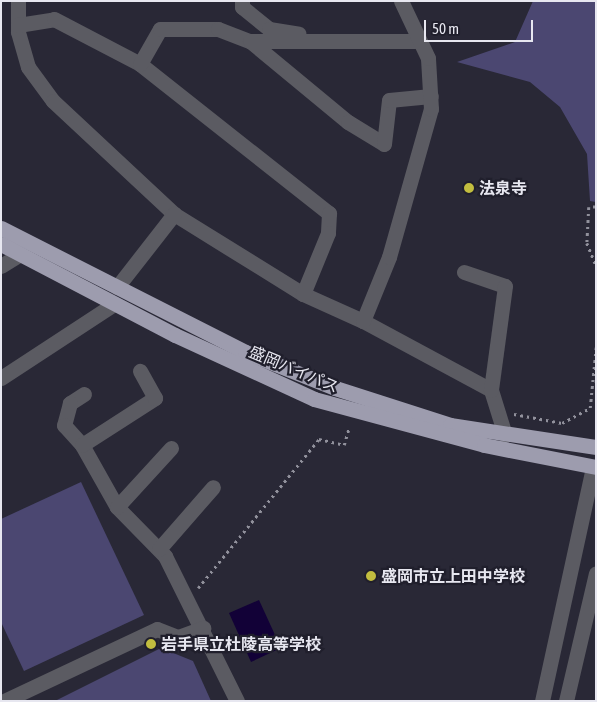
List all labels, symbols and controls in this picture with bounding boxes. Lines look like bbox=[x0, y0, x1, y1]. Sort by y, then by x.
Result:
scale bar bbox=[427, 10, 536, 42]
text: 50 m bbox=[432, 20, 459, 37]
place label: 法泉寺 bbox=[479, 178, 527, 198]
marker: 法泉寺 bbox=[463, 182, 475, 194]
street label: 盛岡バイパス bbox=[246, 341, 342, 397]
place label: 盛岡市立上田中学校 bbox=[381, 566, 525, 586]
marker: 盛岡市立上田中学校 bbox=[365, 570, 377, 582]
place label: 岩手県立杜陵高等学校 bbox=[161, 634, 321, 654]
marker: 岩手県立杜陵高等学校 bbox=[145, 638, 157, 650]

